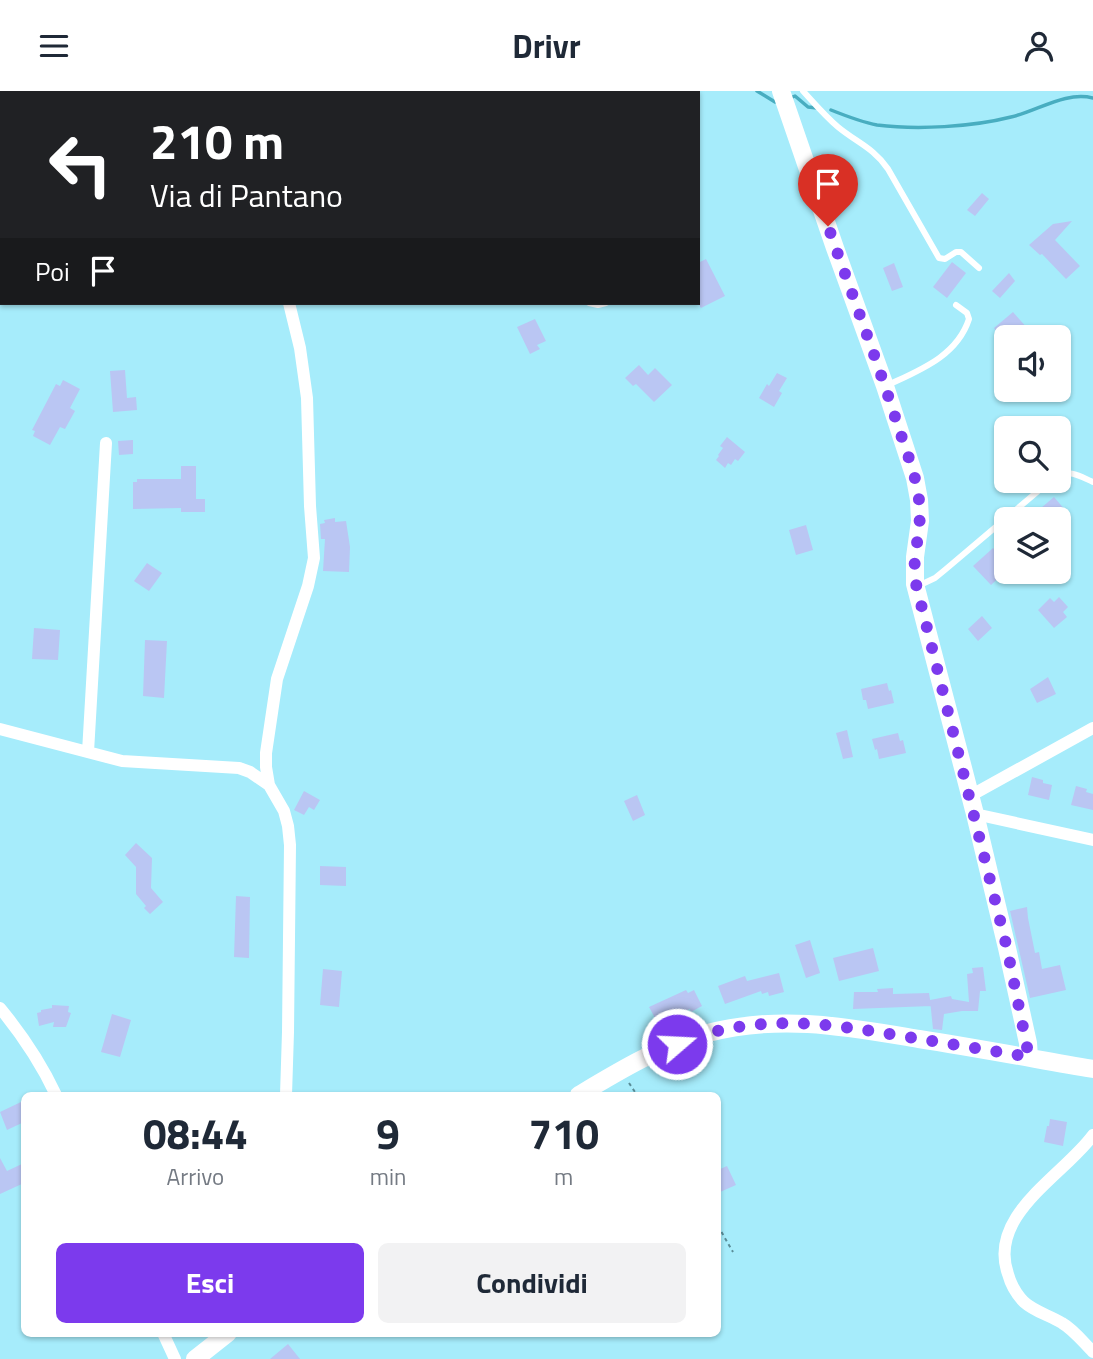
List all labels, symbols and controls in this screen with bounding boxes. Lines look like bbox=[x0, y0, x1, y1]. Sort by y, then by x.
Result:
text: Drivr bbox=[512, 22, 581, 70]
icon: menu bbox=[35, 27, 73, 65]
icon: person bbox=[1020, 27, 1058, 65]
text: 210 m bbox=[150, 103, 284, 178]
icon: left bbox=[35, 119, 126, 210]
pin bbox=[798, 154, 858, 226]
icon: arrive bbox=[809, 165, 847, 203]
text: Via di Pantano bbox=[150, 171, 343, 219]
text: Poi bbox=[35, 252, 70, 291]
icon: arrive bbox=[84, 252, 122, 290]
map controls bbox=[994, 325, 1071, 584]
button: sound bbox=[994, 325, 1071, 402]
button: search bbox=[994, 416, 1071, 493]
button: layers bbox=[994, 507, 1071, 584]
position arrow bbox=[640, 1007, 714, 1081]
text: 08:44 bbox=[143, 1101, 248, 1165]
text: 9 bbox=[376, 1101, 400, 1165]
text: 710 bbox=[528, 1101, 599, 1165]
text: Arrivo bbox=[167, 1159, 224, 1194]
text: min bbox=[370, 1159, 406, 1194]
text: m bbox=[554, 1159, 573, 1194]
button: Esci bbox=[56, 1243, 364, 1323]
button: Condividi bbox=[378, 1243, 686, 1323]

